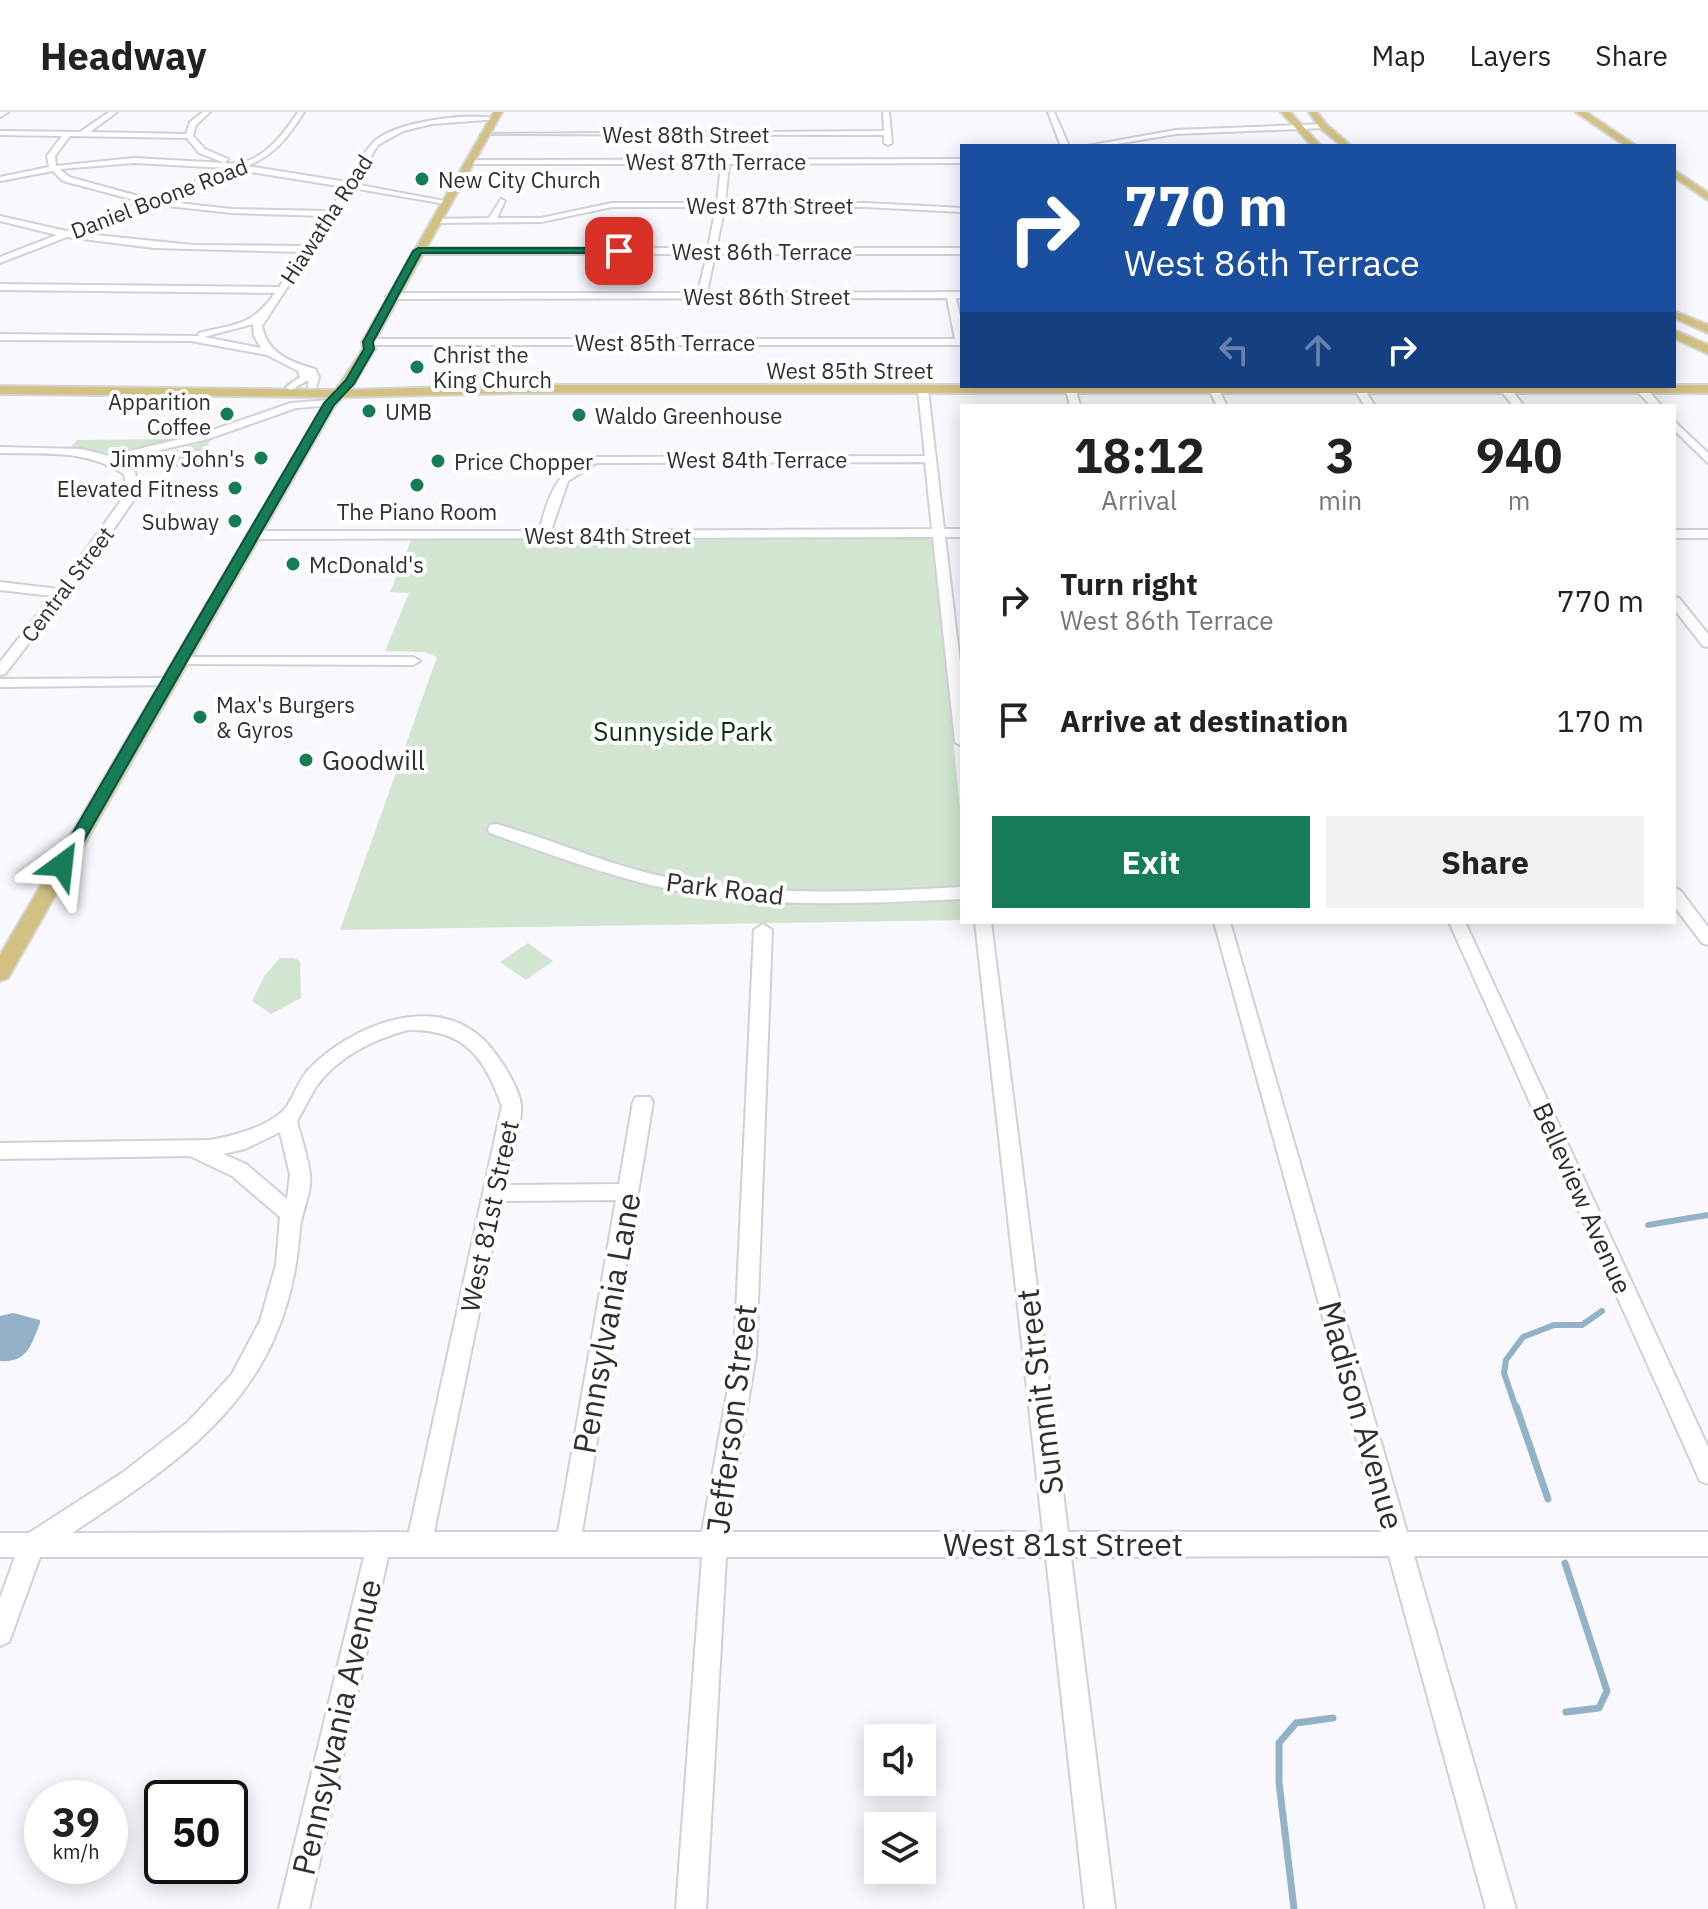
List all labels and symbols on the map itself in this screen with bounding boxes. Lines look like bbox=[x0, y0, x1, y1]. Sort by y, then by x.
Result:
street label: West 88th Street bbox=[603, 120, 769, 149]
street label: West 87th Terrace bbox=[626, 147, 806, 176]
street label: Hiawatha Road bbox=[273, 149, 379, 289]
street label: Daniel Boone Road bbox=[66, 151, 252, 245]
place label: New City Church bbox=[438, 165, 601, 194]
marker: New City Church bbox=[413, 170, 431, 188]
street label: West 87th Street bbox=[687, 191, 853, 220]
pin bbox=[585, 217, 653, 285]
street label: West 86th Terrace bbox=[672, 237, 852, 266]
street label: West 86th Street bbox=[684, 282, 850, 311]
street label: West 85th Terrace bbox=[575, 328, 755, 357]
place label: Christ the King Church bbox=[433, 340, 552, 394]
street label: West 85th Street bbox=[767, 356, 933, 385]
marker: Christ the King Church bbox=[408, 358, 426, 376]
place label: Apparition Coffee bbox=[108, 387, 211, 441]
place label: UMB bbox=[385, 397, 432, 426]
place label: Waldo Greenhouse bbox=[595, 401, 782, 430]
marker: UMB bbox=[360, 402, 378, 420]
marker: Apparition Coffee bbox=[218, 405, 236, 423]
marker: Waldo Greenhouse bbox=[570, 406, 588, 424]
place label: Jimmy John's bbox=[110, 444, 245, 473]
street label: West 84th Terrace bbox=[667, 445, 847, 474]
place label: Price Chopper bbox=[454, 447, 593, 476]
marker: Jimmy John's bbox=[252, 449, 270, 467]
marker: Price Chopper bbox=[429, 452, 447, 470]
place label: Elevated Fitness bbox=[57, 474, 219, 503]
marker: The Piano Room bbox=[408, 476, 426, 494]
marker: Elevated Fitness bbox=[226, 479, 244, 497]
place label: The Piano Room bbox=[337, 497, 497, 526]
place label: Subway bbox=[142, 507, 219, 536]
marker: Subway bbox=[226, 512, 244, 530]
street label: Central Street bbox=[14, 520, 120, 648]
street label: West 84th Street bbox=[525, 521, 691, 550]
place label: McDonald's bbox=[309, 550, 424, 579]
marker: McDonald's bbox=[284, 555, 302, 573]
place label: Max's Burgers & Gyros bbox=[216, 690, 355, 744]
marker: Max's Burgers & Gyros bbox=[191, 708, 209, 726]
park label: Sunnyside Park bbox=[593, 714, 773, 748]
place label: Goodwill bbox=[322, 743, 425, 777]
marker: Goodwill bbox=[297, 751, 315, 769]
position arrow bbox=[20, 823, 104, 907]
street label: Park Road bbox=[664, 864, 786, 912]
street label: Belleview Avenue bbox=[1526, 1097, 1640, 1299]
street label: West 81st Street bbox=[452, 1117, 526, 1315]
street label: Pennsylvania Lane bbox=[562, 1189, 650, 1457]
street label: Summit Street bbox=[1006, 1287, 1072, 1497]
street label: Madison Avenue bbox=[1309, 1296, 1415, 1534]
street label: Jefferson Street bbox=[696, 1302, 766, 1536]
street label: West 81st Street bbox=[943, 1523, 1183, 1565]
street label: Pennsylvania Avenue bbox=[282, 1575, 390, 1879]
speed limit sign: 50 bbox=[144, 1780, 248, 1884]

